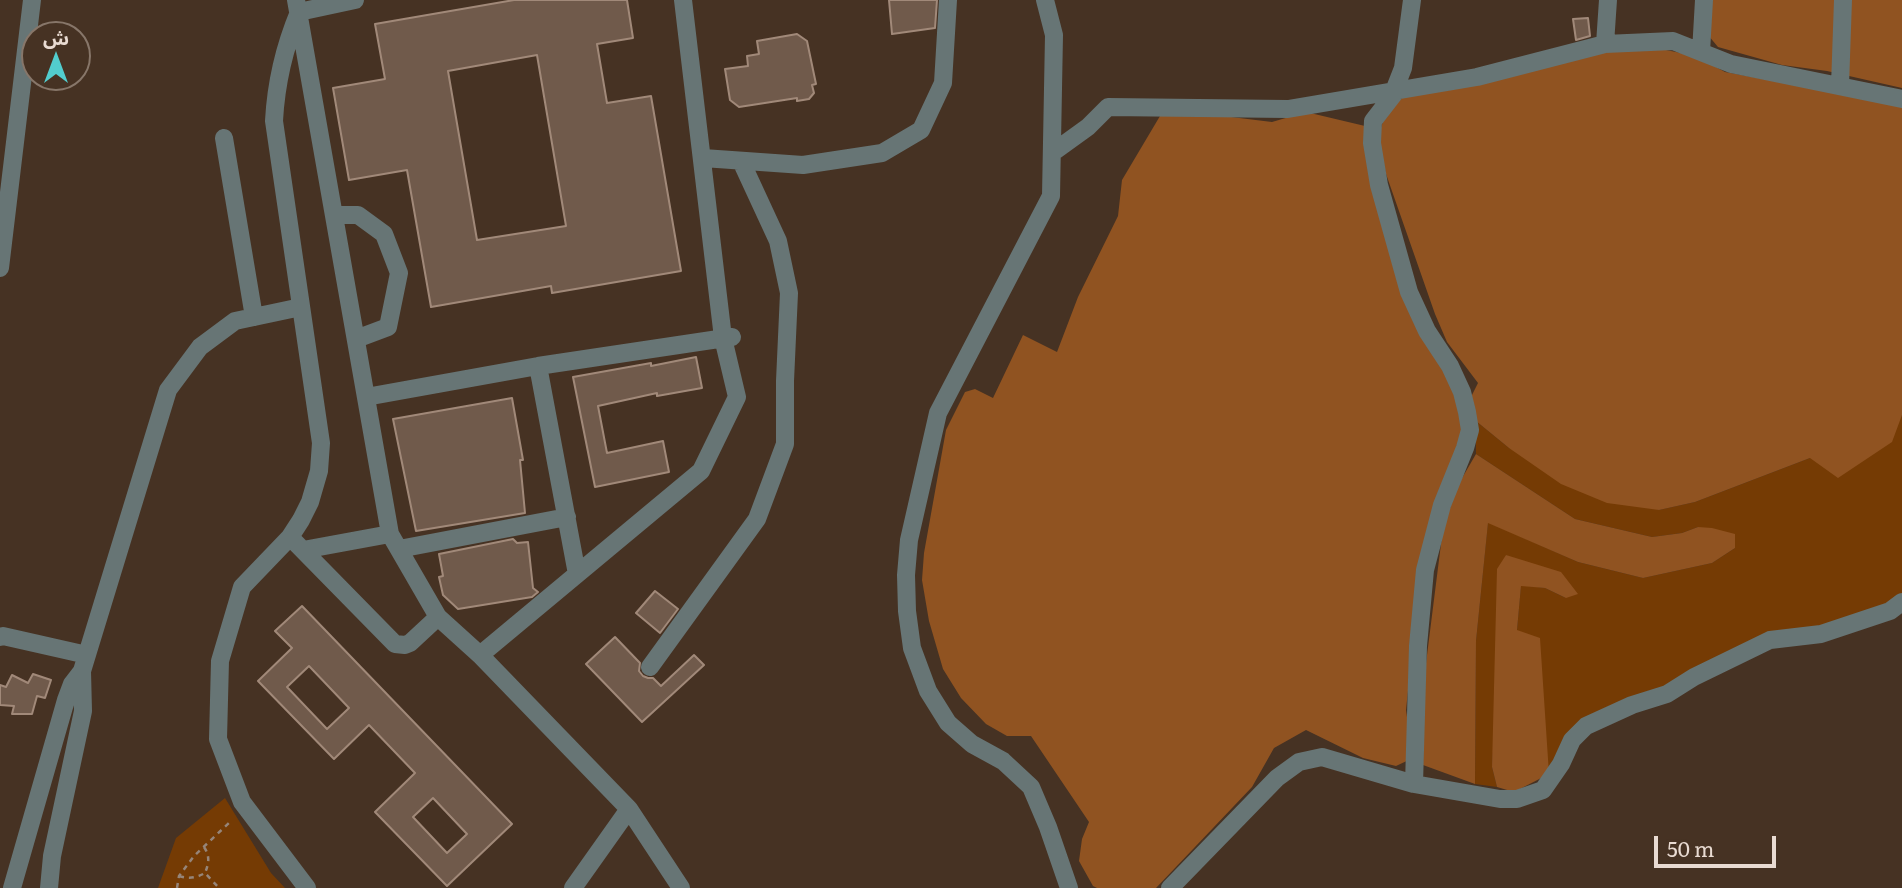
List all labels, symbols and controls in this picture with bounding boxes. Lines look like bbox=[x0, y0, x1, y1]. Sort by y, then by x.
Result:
north arrow bbox=[21, 21, 91, 91]
text: ش bbox=[43, 23, 69, 51]
scale bar bbox=[1657, 822, 1780, 866]
text: 50 m bbox=[1667, 832, 1714, 863]

